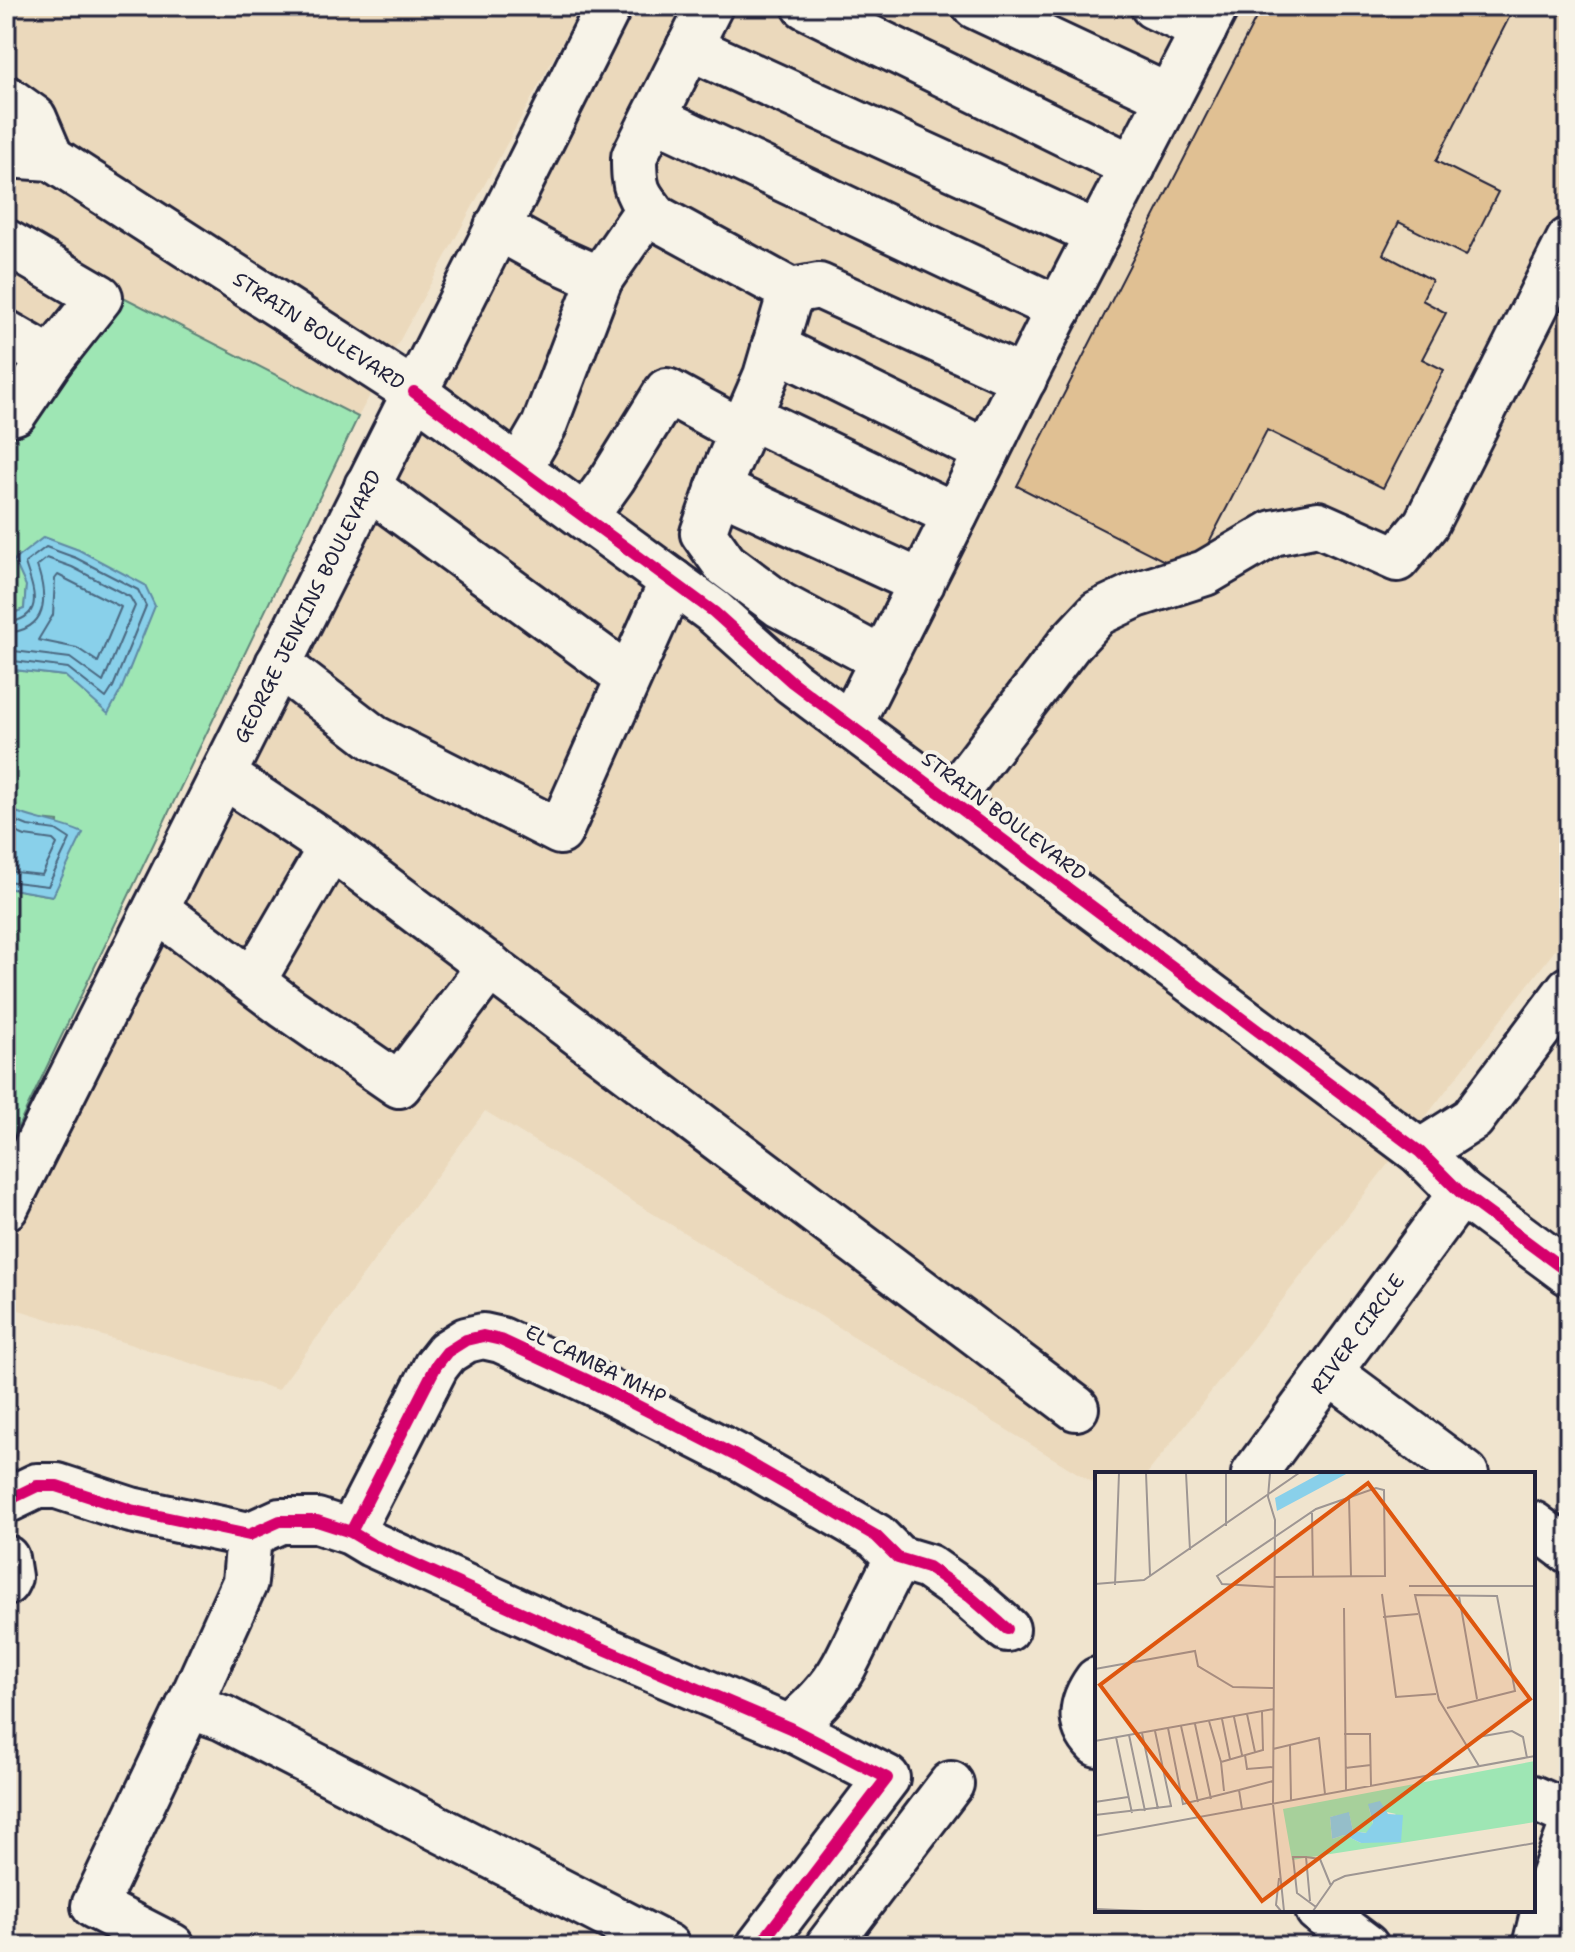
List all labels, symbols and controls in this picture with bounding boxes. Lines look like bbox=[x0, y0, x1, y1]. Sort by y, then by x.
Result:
street label: STRAIN BOULEVARD bbox=[228, 266, 410, 396]
street label: GEORGE JENKINS BOULEVARD bbox=[228, 466, 387, 747]
street label: STRAIN BOULEVARD bbox=[917, 746, 1091, 886]
street label: RIVER CIRCLE bbox=[1304, 1269, 1410, 1399]
street label: EL CAMBA MHP bbox=[521, 1319, 671, 1409]
inset map bbox=[1095, 1472, 1535, 1912]

